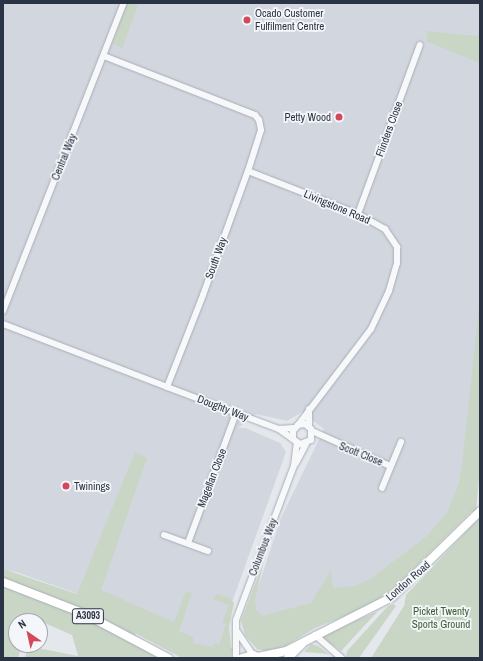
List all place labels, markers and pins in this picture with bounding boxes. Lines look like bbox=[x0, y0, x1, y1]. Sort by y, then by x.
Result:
place label: Ocado Customer Fulfilment Centre bbox=[255, 7, 324, 33]
marker: Ocado Customer Fulfilment Centre bbox=[242, 15, 252, 25]
place label: Petty Wood bbox=[285, 110, 331, 124]
marker: Petty Wood bbox=[334, 112, 344, 122]
place label: Twinings bbox=[74, 479, 110, 493]
marker: Twinings bbox=[61, 481, 71, 491]

